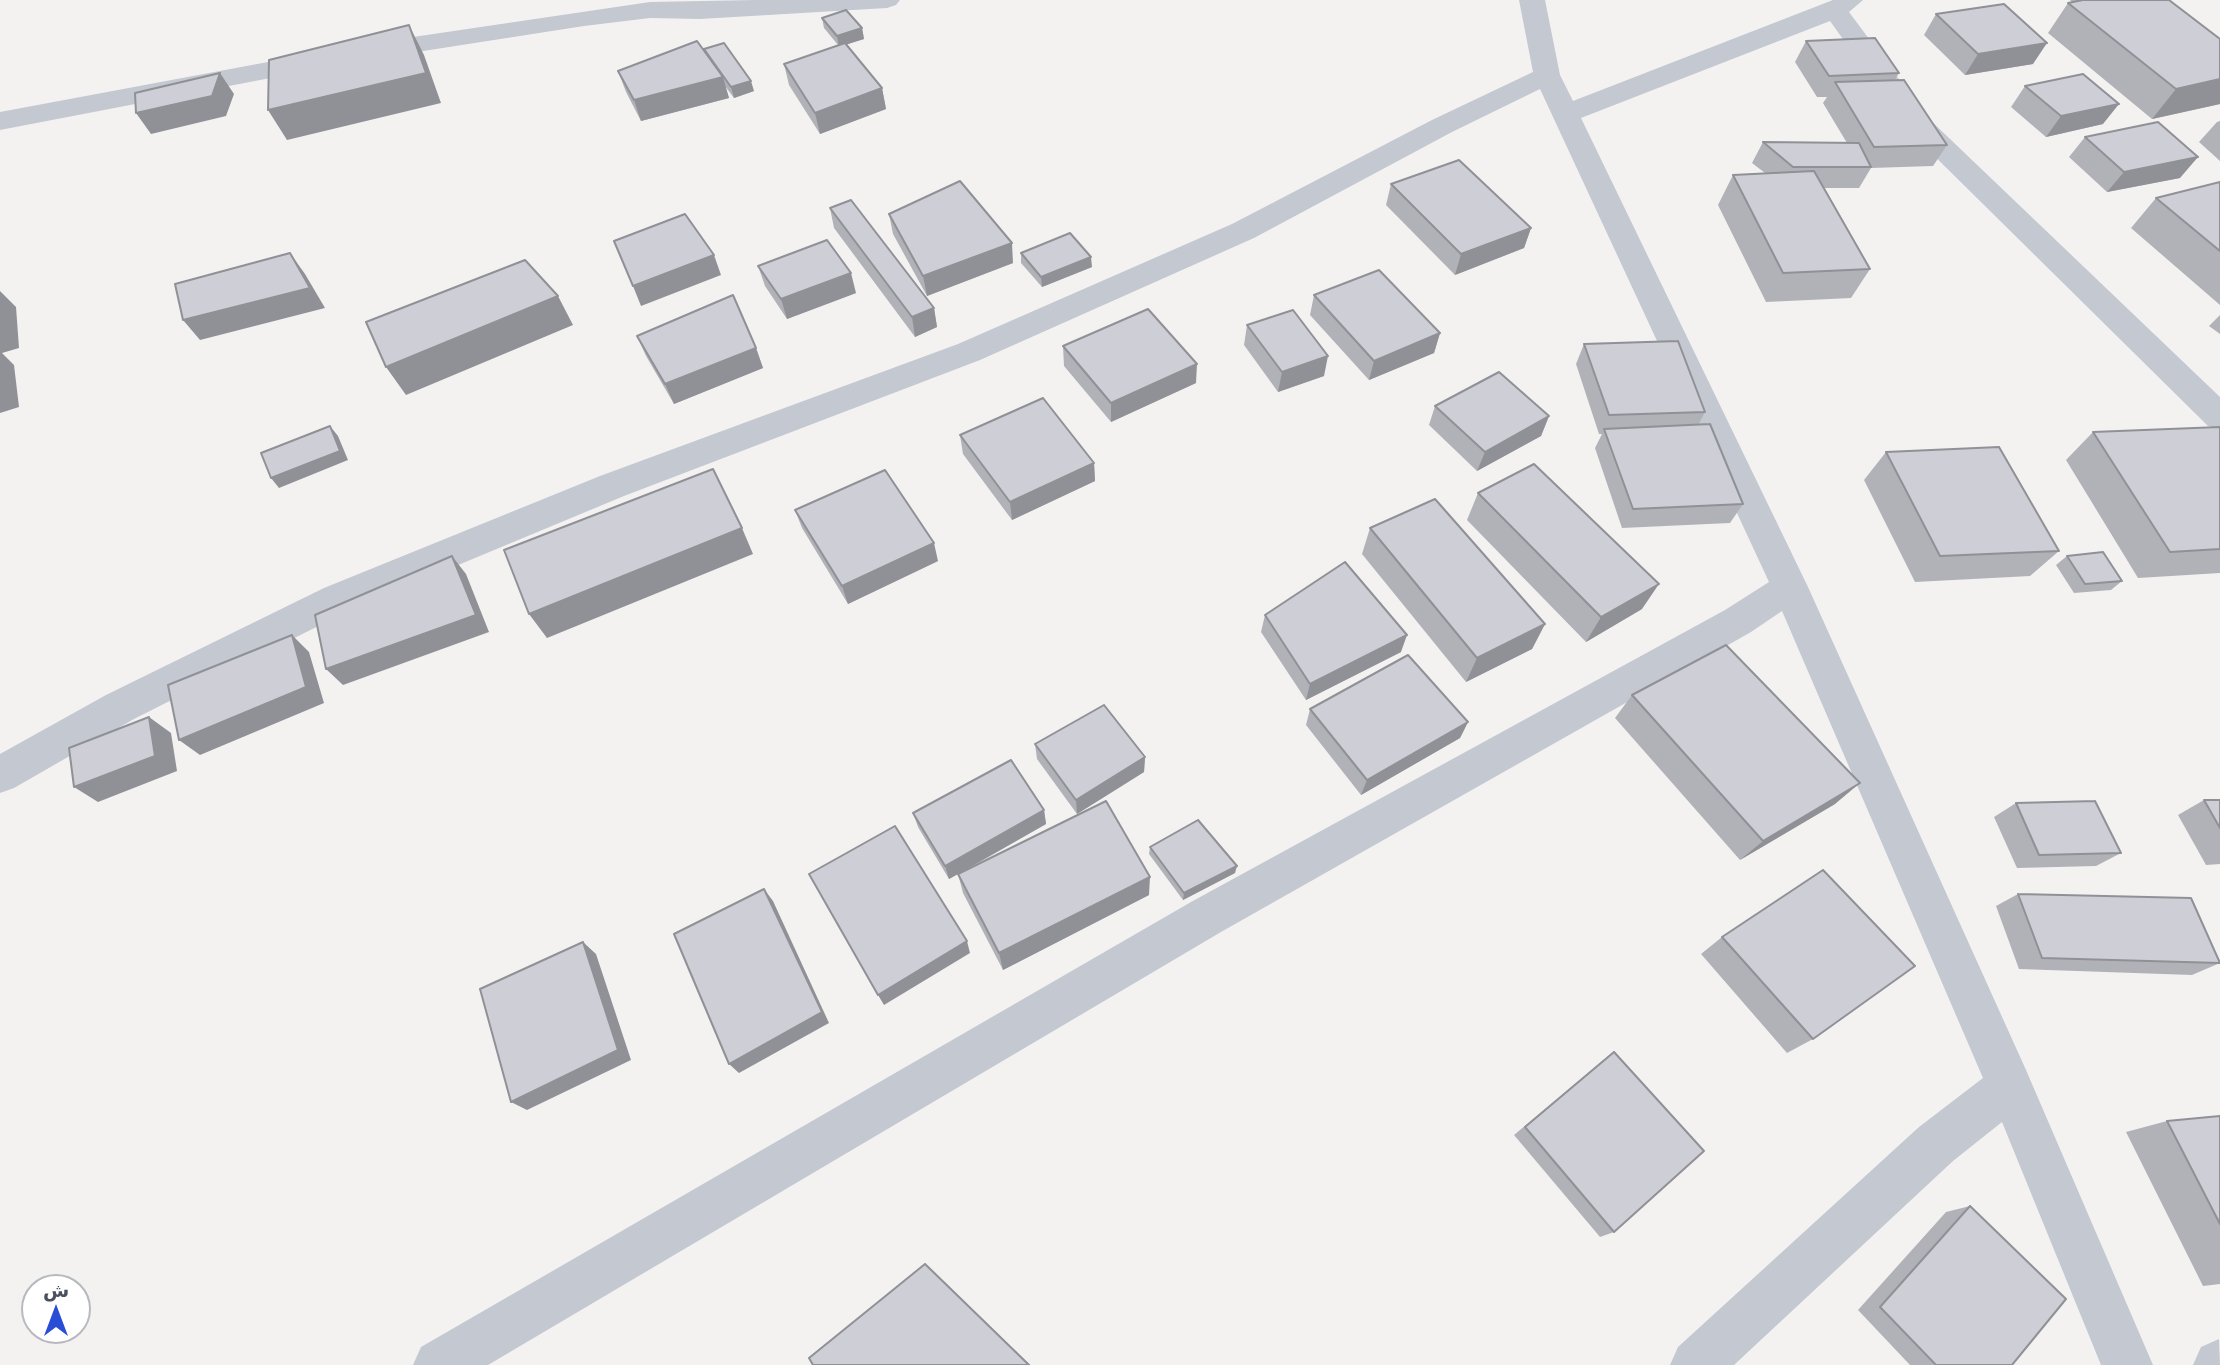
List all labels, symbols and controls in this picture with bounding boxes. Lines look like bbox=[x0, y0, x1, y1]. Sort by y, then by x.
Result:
north arrow bbox=[21, 1274, 91, 1344]
text: ش bbox=[43, 1279, 69, 1301]

